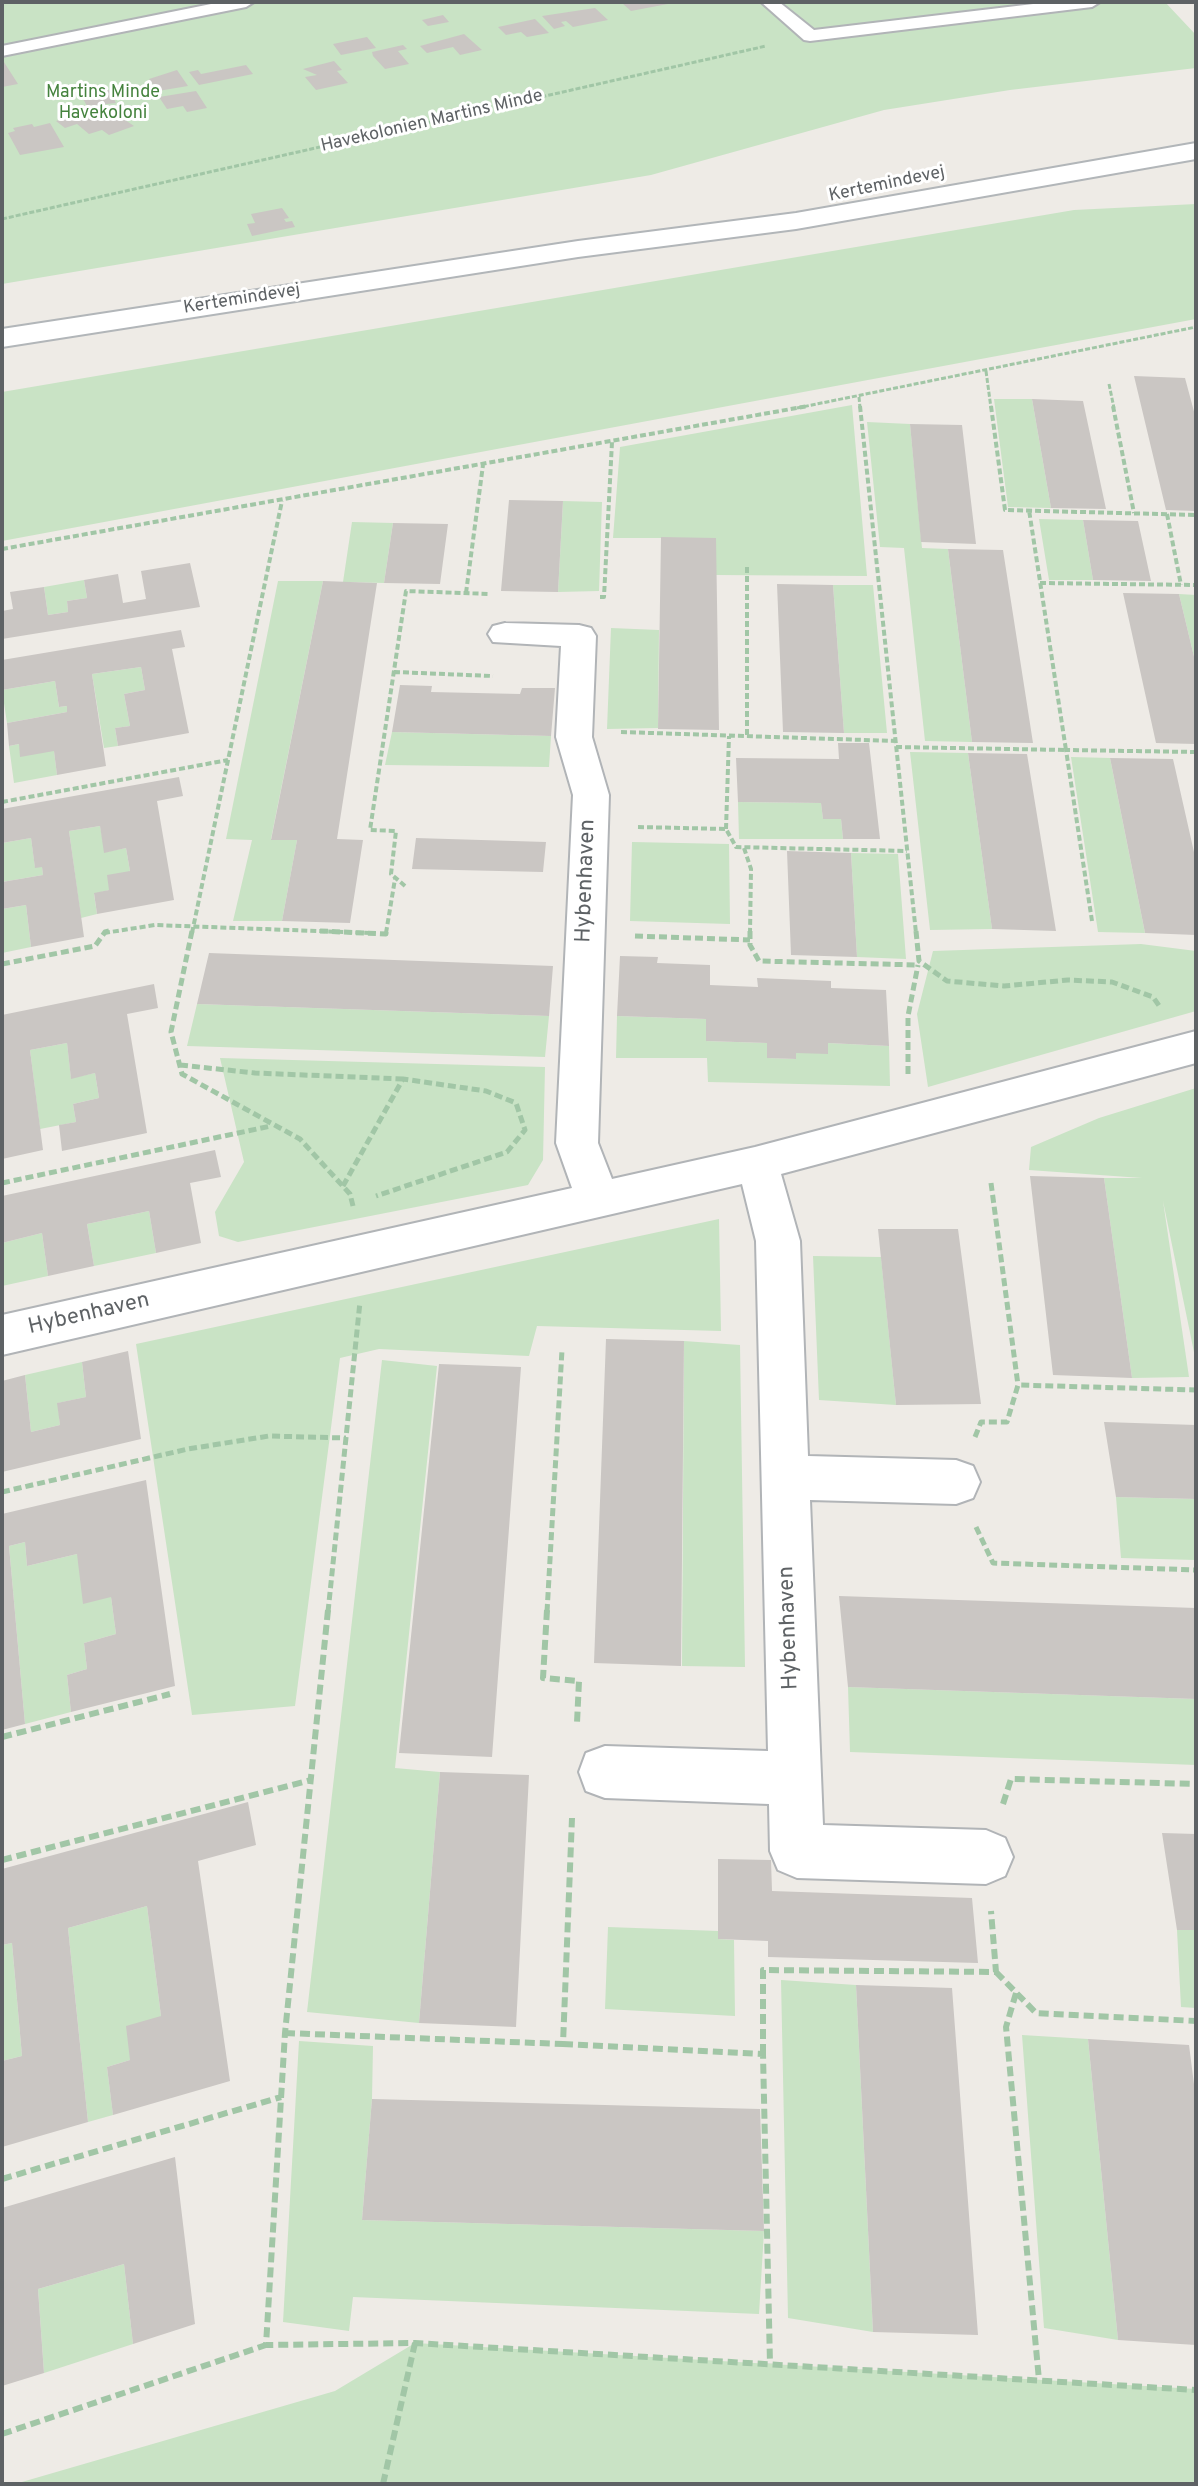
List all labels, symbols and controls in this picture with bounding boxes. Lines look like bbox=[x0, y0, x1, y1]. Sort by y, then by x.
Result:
park label: Martins Minde Havekoloni bbox=[46, 82, 160, 124]
street label: Havekolonien Martins Minde bbox=[319, 86, 545, 158]
street label: Kertemindevej bbox=[827, 162, 947, 208]
street label: Kertemindevej bbox=[182, 280, 302, 320]
street label: Hybenhaven bbox=[572, 819, 602, 943]
street label: Hybenhaven bbox=[26, 1288, 152, 1342]
street label: Hybenhaven bbox=[775, 1566, 805, 1690]

